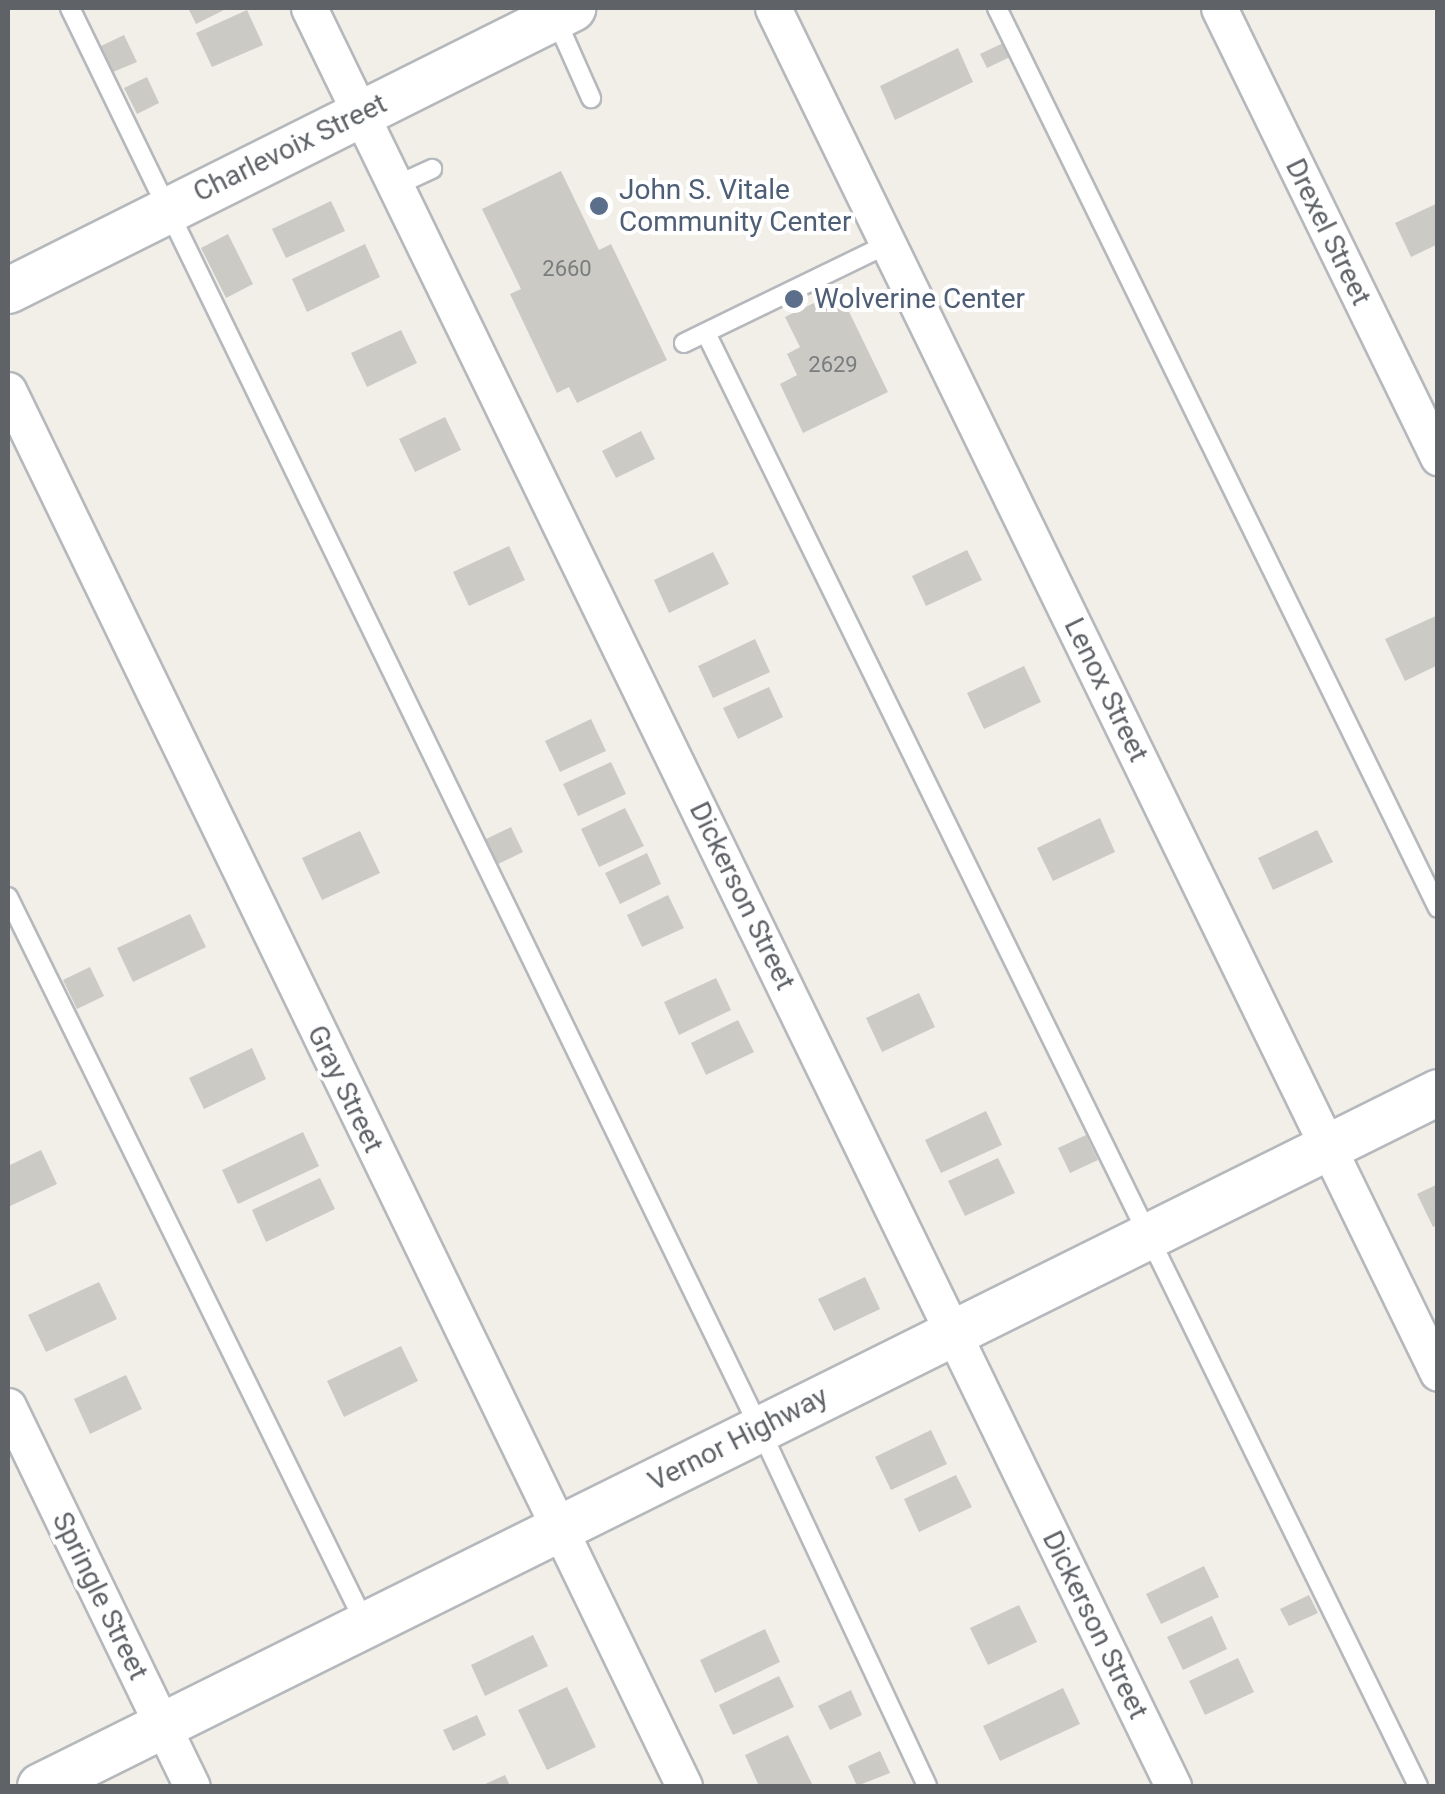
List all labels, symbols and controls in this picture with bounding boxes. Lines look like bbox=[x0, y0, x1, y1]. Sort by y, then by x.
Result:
street label: Charlevoix Street bbox=[188, 87, 392, 209]
street label: Drexel Street bbox=[1278, 153, 1378, 311]
place label: John S. Vitale Community Center bbox=[619, 173, 851, 239]
marker: John S. Vitale Community Center bbox=[588, 195, 610, 217]
house number: 2660 bbox=[542, 256, 592, 282]
place label: Wolverine Center bbox=[814, 282, 1025, 316]
marker: Wolverine Center bbox=[783, 288, 805, 310]
house number: 2629 bbox=[808, 352, 858, 378]
street label: Lenox Street bbox=[1057, 613, 1155, 767]
street label: Dickerson Street bbox=[682, 797, 802, 995]
street label: Gray Street bbox=[300, 1020, 390, 1158]
street label: Vernor Highway bbox=[643, 1379, 833, 1499]
street label: Springle Street bbox=[45, 1507, 155, 1685]
street label: Dickerson Street bbox=[1035, 1526, 1155, 1724]

